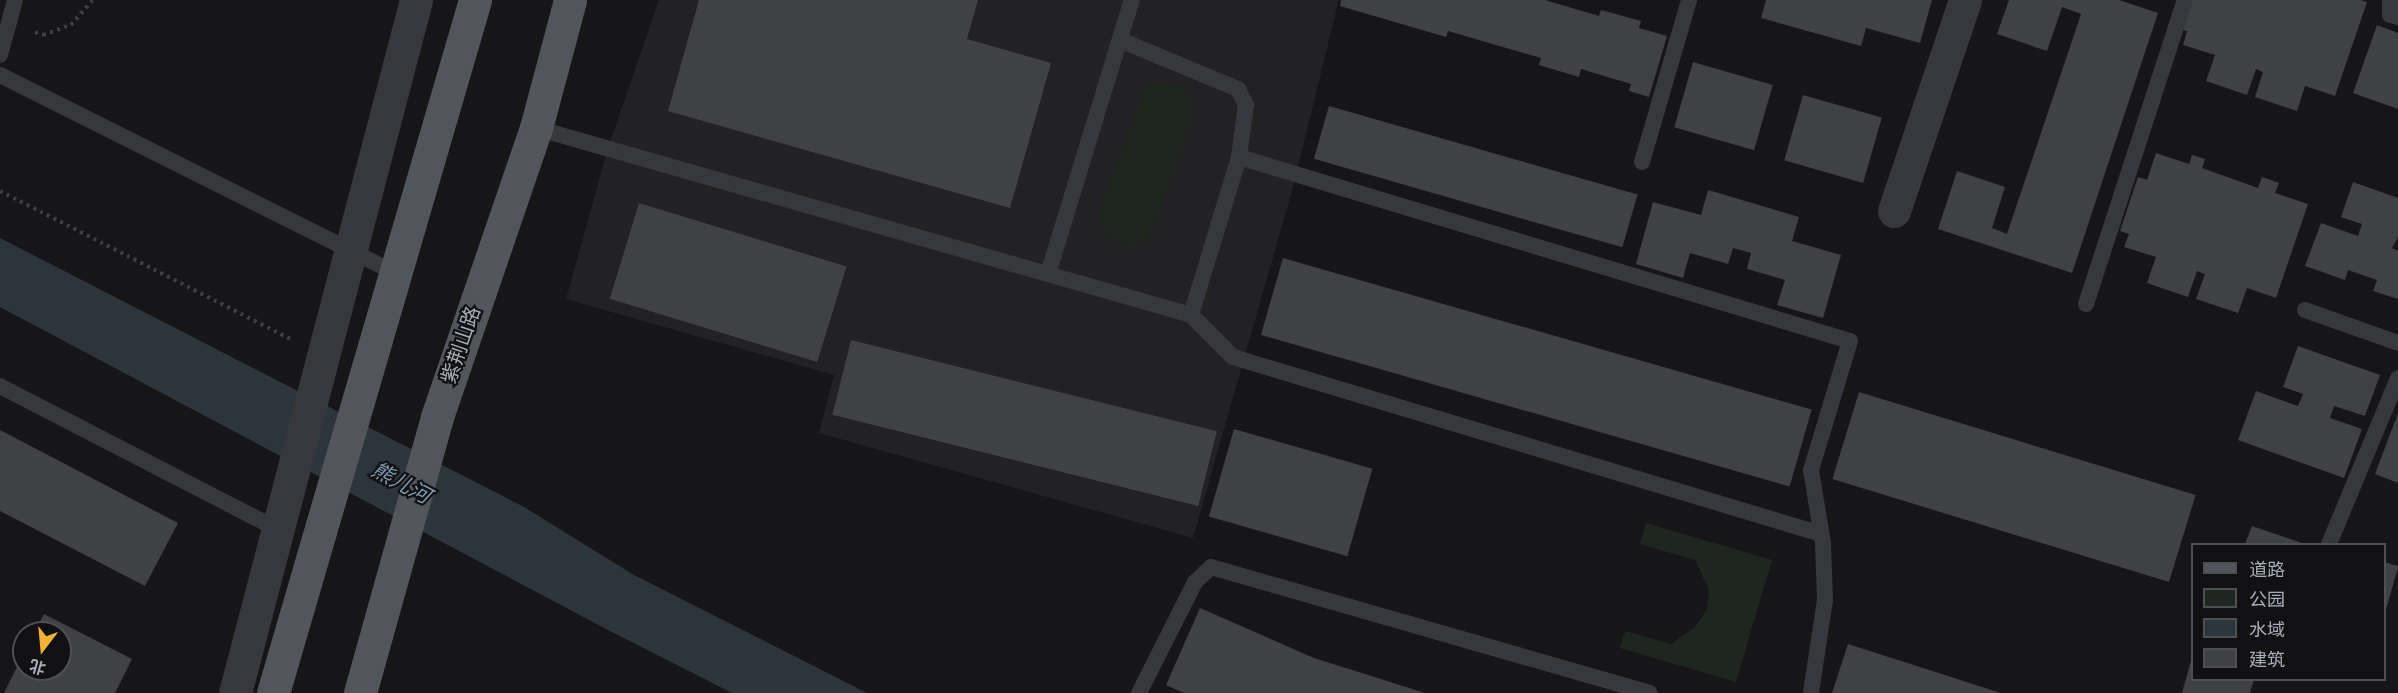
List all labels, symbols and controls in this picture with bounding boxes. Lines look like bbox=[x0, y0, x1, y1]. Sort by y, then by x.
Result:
street label: 紫荆山路 bbox=[437, 303, 485, 387]
water label: 熊儿河 bbox=[367, 457, 435, 509]
legend bbox=[2191, 543, 2386, 681]
text: 道路 bbox=[2249, 559, 2285, 581]
text: 公园 bbox=[2249, 589, 2285, 611]
text: 水域 bbox=[2249, 619, 2285, 641]
north arrow bbox=[12, 621, 72, 681]
text: 建筑 bbox=[2249, 649, 2285, 671]
text: 北 bbox=[27, 656, 48, 678]

